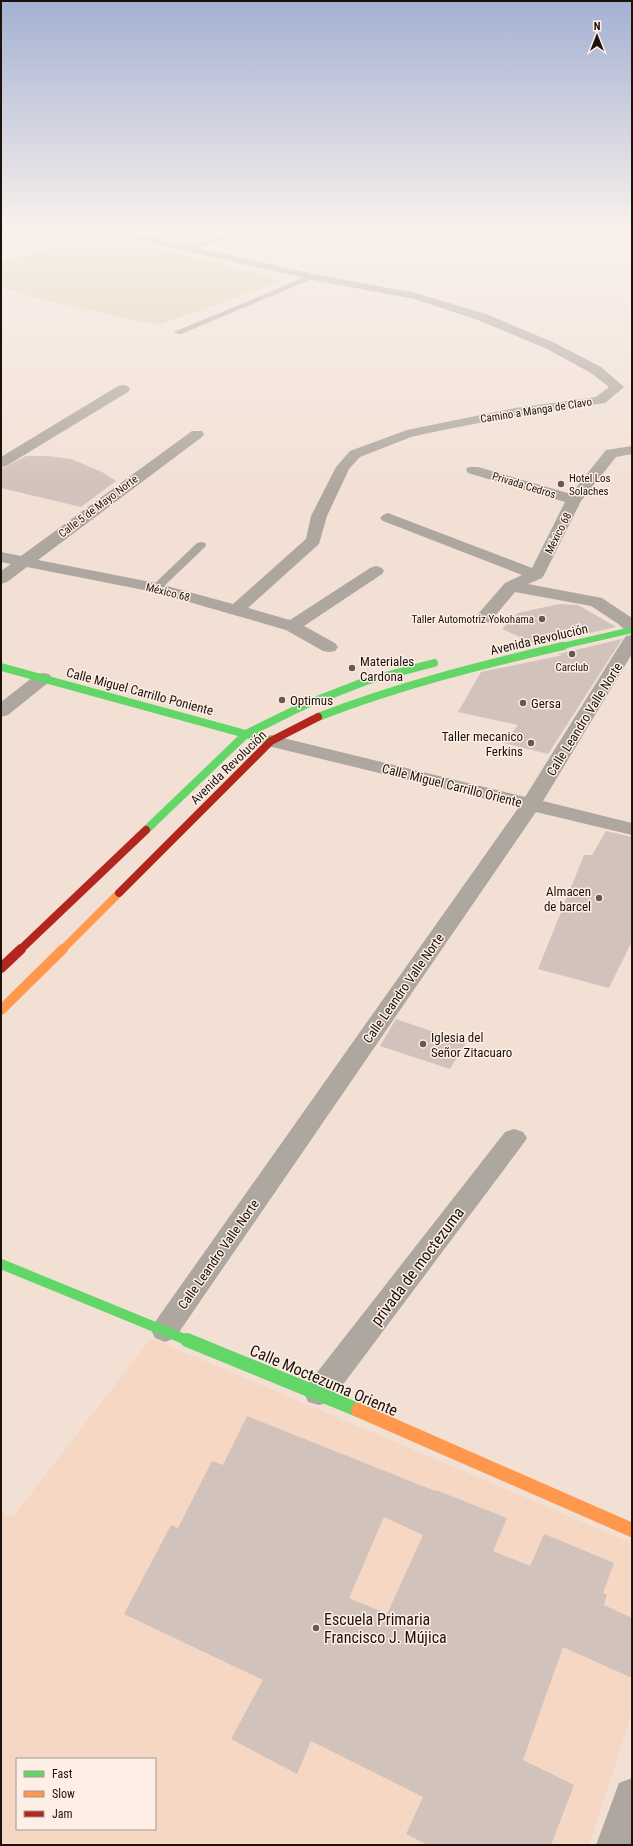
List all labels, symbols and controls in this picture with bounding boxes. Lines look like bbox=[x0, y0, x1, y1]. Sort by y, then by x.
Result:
north arrow bbox=[577, 16, 617, 56]
text: N bbox=[594, 20, 601, 33]
street label: Camino a Manga de Clavo bbox=[479, 395, 593, 426]
street label: Privada Cedros bbox=[491, 470, 557, 501]
street label: Calle 5 de Mayo Norte bbox=[56, 472, 140, 540]
place label: Hotel Los Solaches bbox=[569, 472, 611, 498]
marker: Hotel Los Solaches bbox=[556, 479, 566, 489]
street label: México 68 bbox=[542, 510, 574, 556]
street label: México 68 bbox=[145, 581, 191, 604]
place label: Taller Automotriz Yokohama bbox=[411, 613, 534, 626]
marker: Taller Automotriz Yokohama bbox=[537, 614, 547, 624]
street label: Avenida Revolución bbox=[489, 621, 589, 658]
marker: Carclub bbox=[567, 649, 577, 659]
place label: Materiales Cardona bbox=[360, 654, 414, 684]
street label: Calle Leandro Valle Norte bbox=[544, 660, 625, 778]
place label: Carclub bbox=[555, 661, 589, 674]
marker: Materiales Cardona bbox=[347, 663, 357, 673]
street label: Calle Miguel Carrillo Poniente bbox=[65, 665, 215, 718]
place label: Optimus bbox=[290, 693, 333, 708]
marker: Optimus bbox=[277, 695, 287, 705]
place label: Gersa bbox=[531, 696, 561, 711]
marker: Gersa bbox=[518, 698, 528, 708]
street label: Avenida Revolución bbox=[187, 727, 269, 807]
place label: Taller mecanico Ferkins bbox=[442, 729, 523, 759]
marker: Taller mecanico Ferkins bbox=[526, 738, 536, 748]
street label: Calle Miguel Carrillo Oriente bbox=[381, 761, 523, 810]
place label: Almacen de barcel bbox=[544, 884, 591, 914]
marker: Almacen de barcel bbox=[594, 893, 604, 903]
street label: Calle Leandro Valle Norte bbox=[360, 931, 447, 1046]
place label: Iglesia del Señor Zitacuaro bbox=[431, 1030, 512, 1060]
marker: Iglesia del Señor Zitacuaro bbox=[418, 1039, 428, 1049]
street label: Calle Leandro Valle Norte bbox=[175, 1197, 262, 1312]
street label: privada de moctezuma bbox=[367, 1203, 468, 1329]
street label: Calle Moctezuma Oriente bbox=[247, 1341, 401, 1420]
place label: Escuela Primaria Francisco J. Mújica bbox=[324, 1610, 447, 1647]
marker: Escuela Primaria Francisco J. Mújica bbox=[311, 1623, 321, 1633]
legend bbox=[16, 1758, 156, 1830]
text: Fast bbox=[52, 1767, 73, 1781]
text: Slow bbox=[52, 1787, 75, 1801]
text: Jam bbox=[52, 1807, 73, 1821]

